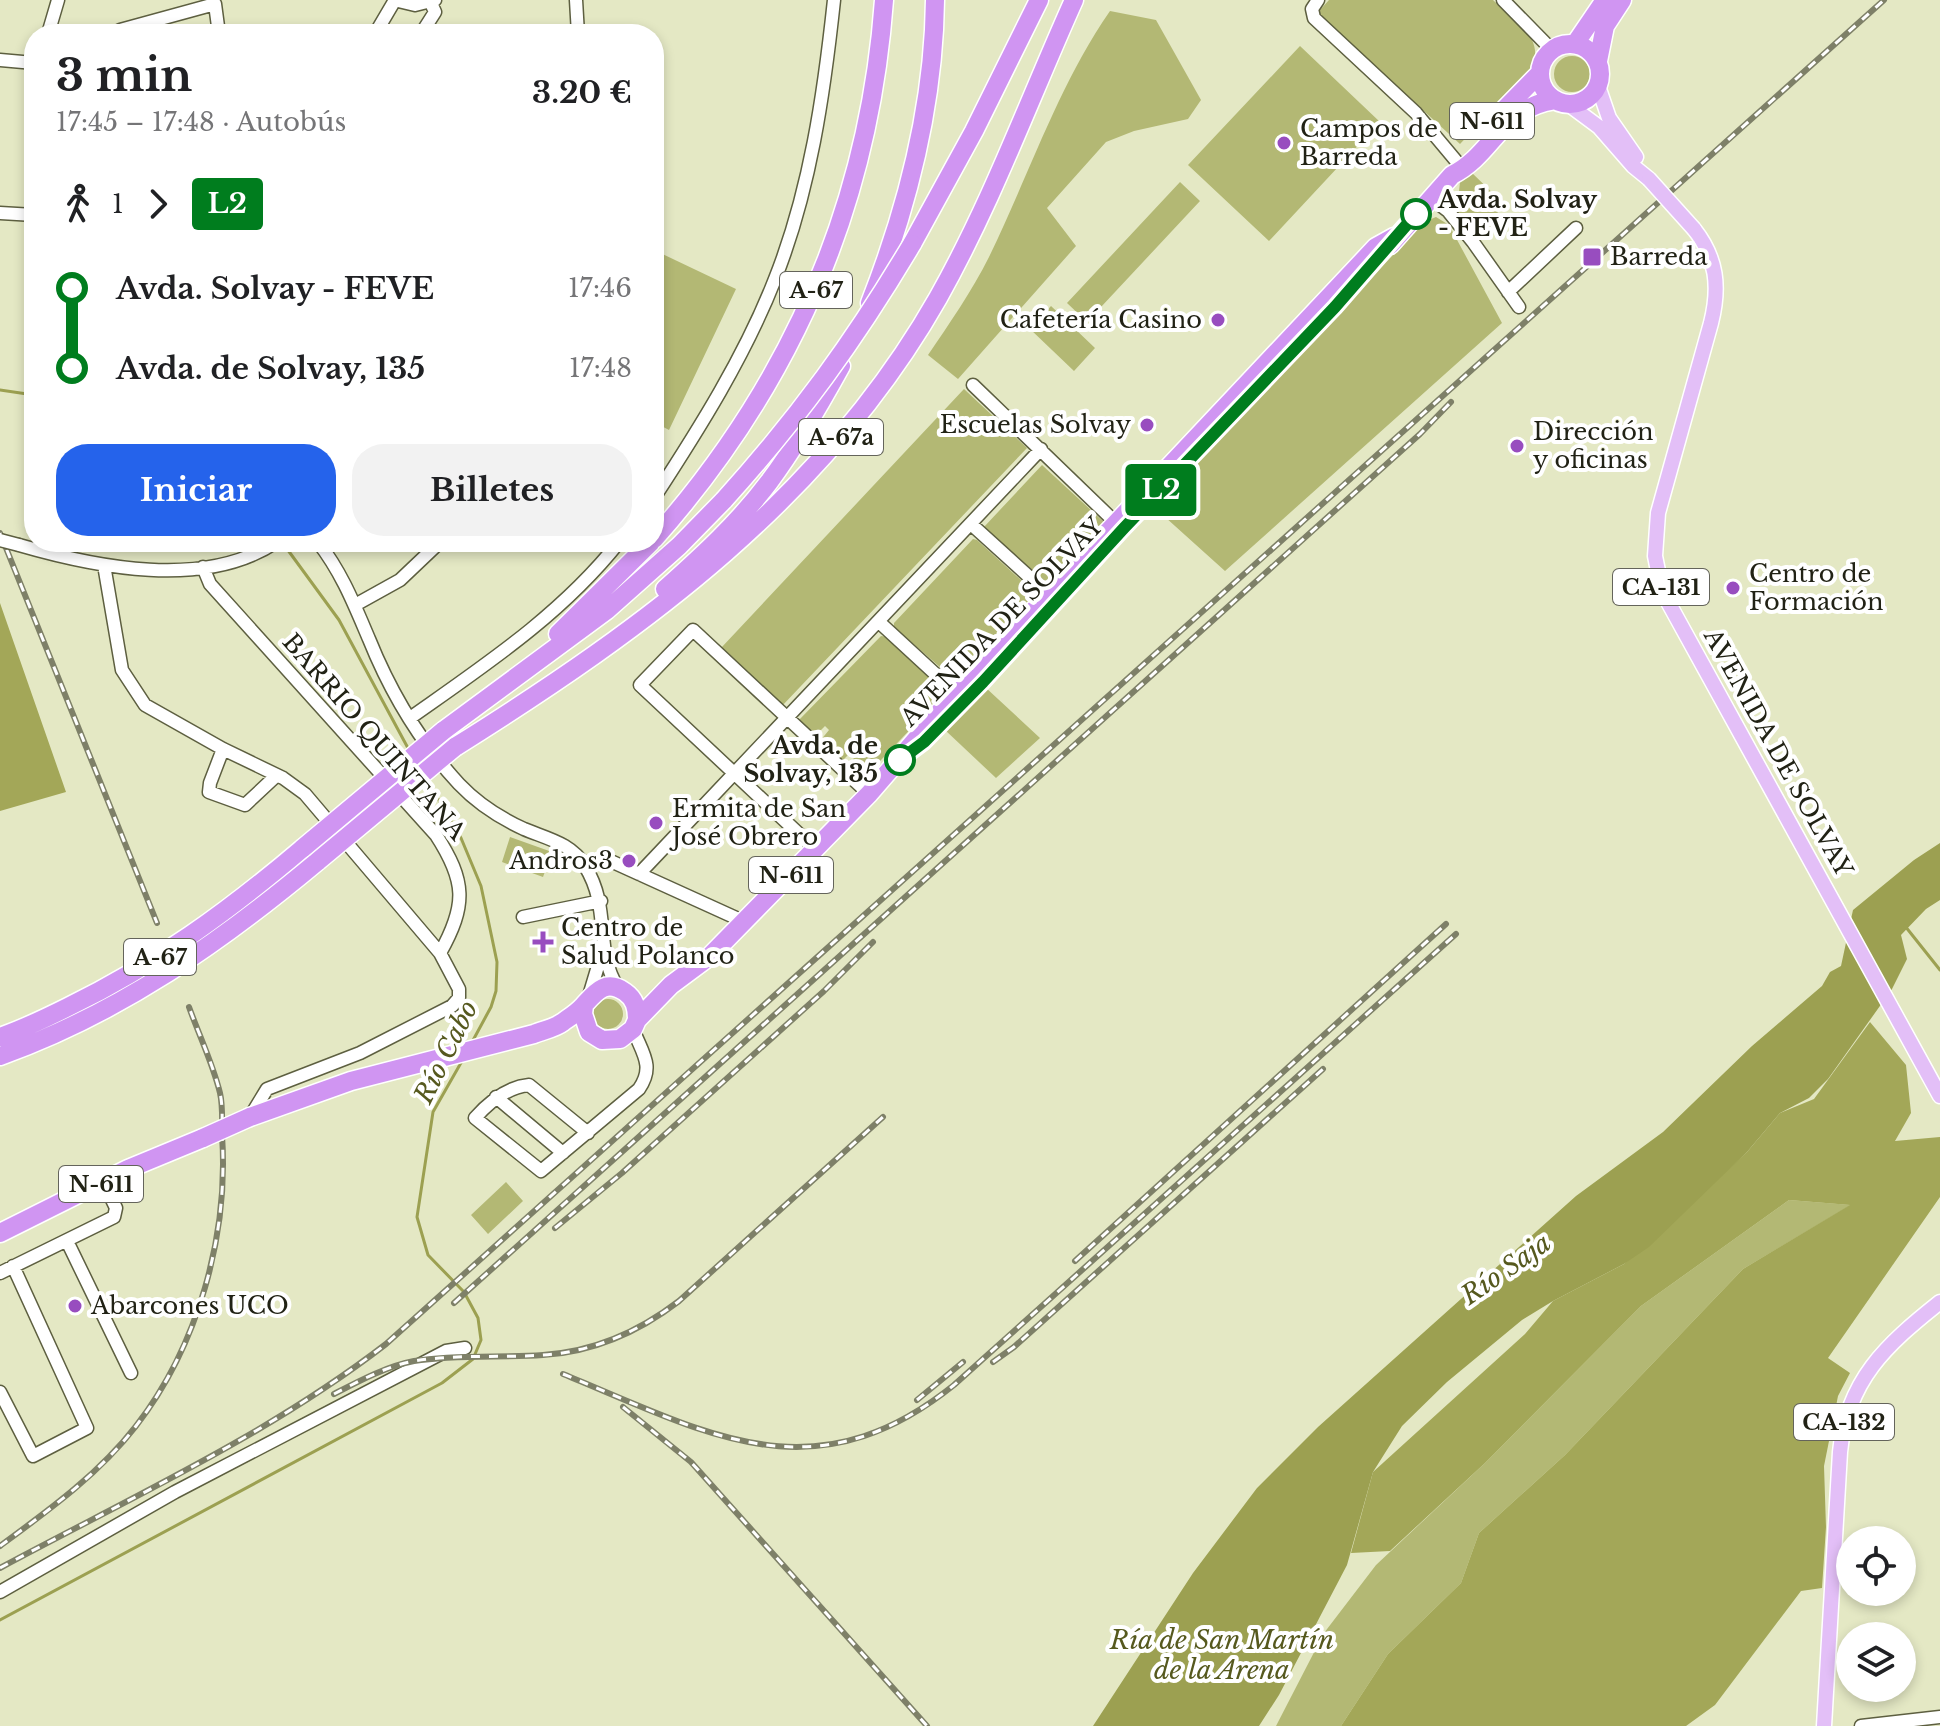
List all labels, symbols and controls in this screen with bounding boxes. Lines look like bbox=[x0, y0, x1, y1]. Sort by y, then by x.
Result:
text: 3 min bbox=[56, 48, 192, 103]
text: 3.20 € bbox=[532, 74, 632, 111]
road number: N-611 bbox=[1450, 103, 1534, 139]
text: 17:45 – 17:48 · Autobús bbox=[56, 106, 346, 138]
place label: Campos de Barreda bbox=[1300, 114, 1438, 171]
marker: Campos de Barreda bbox=[1275, 134, 1293, 152]
icon: walk bbox=[56, 182, 100, 226]
icon: forward bbox=[136, 182, 180, 226]
place label: Avda. Solvay - FEVE bbox=[1437, 185, 1597, 242]
text: L2 bbox=[208, 186, 247, 221]
text: 1 bbox=[112, 188, 124, 220]
marker: Avda. Solvay - FEVE bbox=[1401, 199, 1431, 229]
place label: Barreda bbox=[1610, 242, 1708, 271]
marker: Barreda bbox=[1581, 246, 1603, 268]
text: Avda. Solvay - FEVE bbox=[116, 270, 434, 307]
text: 17:46 bbox=[568, 272, 632, 304]
road number: A-67 bbox=[780, 272, 852, 308]
place label: Cafetería Casino bbox=[1000, 305, 1202, 334]
marker: Cafetería Casino bbox=[1209, 311, 1227, 329]
text: Avda. de Solvay, 135 bbox=[116, 350, 425, 387]
text: 17:48 bbox=[569, 352, 632, 384]
place label: Escuelas Solvay bbox=[940, 410, 1132, 439]
marker: Escuelas Solvay bbox=[1138, 416, 1156, 434]
place label: Dirección y oficinas bbox=[1533, 417, 1653, 474]
road number: A-67a bbox=[799, 419, 883, 455]
marker: Dirección y oficinas bbox=[1508, 437, 1526, 455]
button: Iniciar bbox=[56, 444, 336, 536]
button: Billetes bbox=[352, 444, 632, 536]
line badge: L2 bbox=[1125, 464, 1197, 516]
text: L2 bbox=[1141, 472, 1181, 507]
street label: AVENIDA DE SOLVAY bbox=[894, 511, 1109, 733]
place label: Centro de Formación bbox=[1749, 559, 1884, 616]
road number: CA-131 bbox=[1613, 569, 1709, 605]
marker: Centro de Formación bbox=[1724, 579, 1742, 597]
street label: AVENIDA DE SOLVAY bbox=[1698, 623, 1859, 882]
street label: BARRIO QUINTANA bbox=[277, 627, 472, 846]
place label: Avda. de Solvay, 135 bbox=[743, 731, 878, 788]
marker: Avda. de Solvay, 135 bbox=[885, 745, 915, 775]
place label: Ermita de San José Obrero bbox=[669, 794, 846, 851]
marker: Ermita de San José Obrero bbox=[647, 814, 665, 832]
place label: Andros3 bbox=[508, 846, 613, 875]
marker: Andros3 bbox=[620, 852, 638, 870]
road number: N-611 bbox=[749, 857, 833, 893]
place label: Centro de Salud Polanco bbox=[561, 913, 734, 970]
marker: Centro de Salud Polanco bbox=[532, 931, 554, 953]
road number: A-67 bbox=[124, 939, 196, 975]
water label: Río Cabo bbox=[407, 995, 485, 1110]
road number: N-611 bbox=[59, 1166, 143, 1202]
water label: Río Saja bbox=[1454, 1227, 1557, 1312]
place label: Abarcones UCO bbox=[90, 1291, 289, 1320]
marker: Abarcones UCO bbox=[66, 1297, 84, 1315]
road number: CA-132 bbox=[1794, 1404, 1894, 1440]
map controls bbox=[1836, 1526, 1916, 1702]
button: locate bbox=[1836, 1526, 1916, 1606]
button: layers bbox=[1836, 1622, 1916, 1702]
water label: Ría de San Martín de la Arena bbox=[1109, 1624, 1334, 1686]

